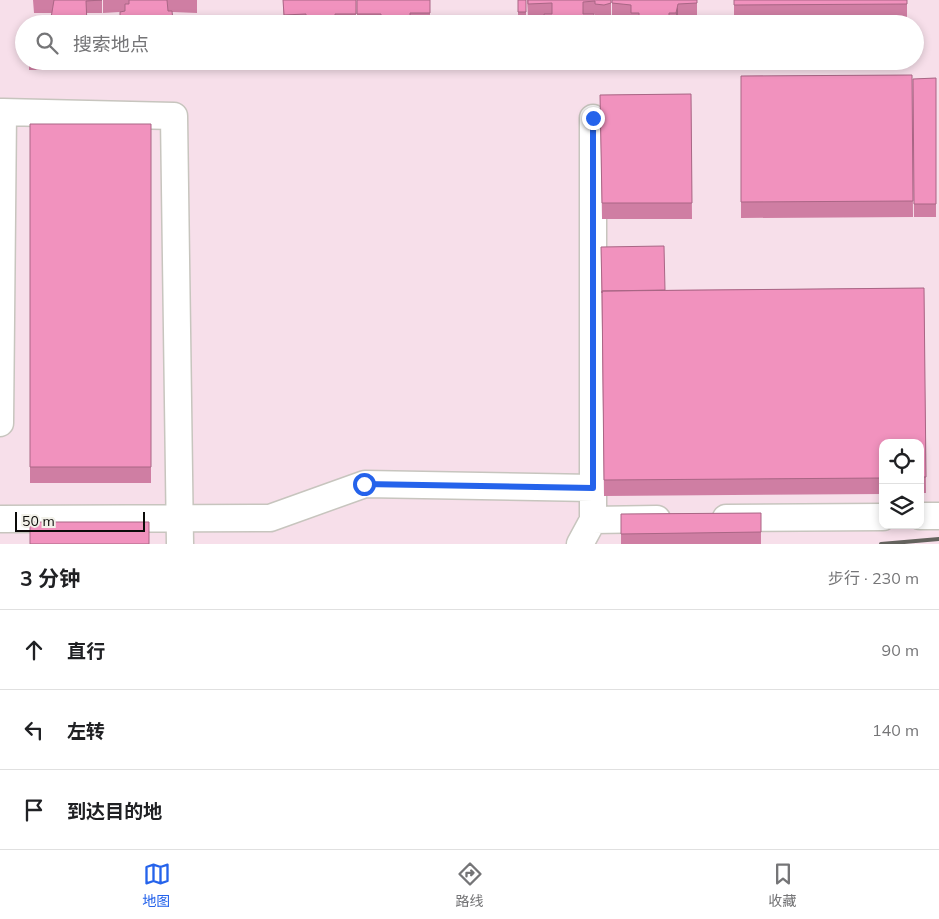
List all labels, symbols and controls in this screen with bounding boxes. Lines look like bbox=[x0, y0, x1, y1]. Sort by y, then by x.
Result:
search box bbox=[15, 15, 924, 70]
icon: search bbox=[33, 29, 61, 57]
text: 搜索地点 bbox=[73, 32, 149, 56]
route end bbox=[582, 107, 605, 130]
map controls bbox=[879, 439, 924, 529]
button: locate bbox=[879, 439, 924, 484]
route start bbox=[353, 473, 376, 496]
button: layers bbox=[879, 484, 924, 529]
scale bar bbox=[15, 509, 145, 532]
text: 50 m bbox=[22, 512, 55, 530]
text: 3 分钟 bbox=[20, 565, 80, 591]
text: 步行 · 230 m bbox=[828, 568, 919, 588]
icon: ahead bbox=[20, 636, 48, 664]
text: 直行 bbox=[67, 639, 105, 663]
text: 90 m bbox=[882, 640, 919, 660]
icon: left bbox=[20, 716, 48, 744]
text: 左转 bbox=[67, 719, 105, 743]
text: 140 m bbox=[872, 720, 919, 740]
icon: arrive bbox=[20, 796, 48, 824]
text: 到达目的地 bbox=[67, 799, 162, 823]
tab: 地图 bbox=[143, 860, 171, 910]
tab: 路线 bbox=[456, 860, 484, 910]
tab: 收藏 bbox=[769, 860, 797, 910]

